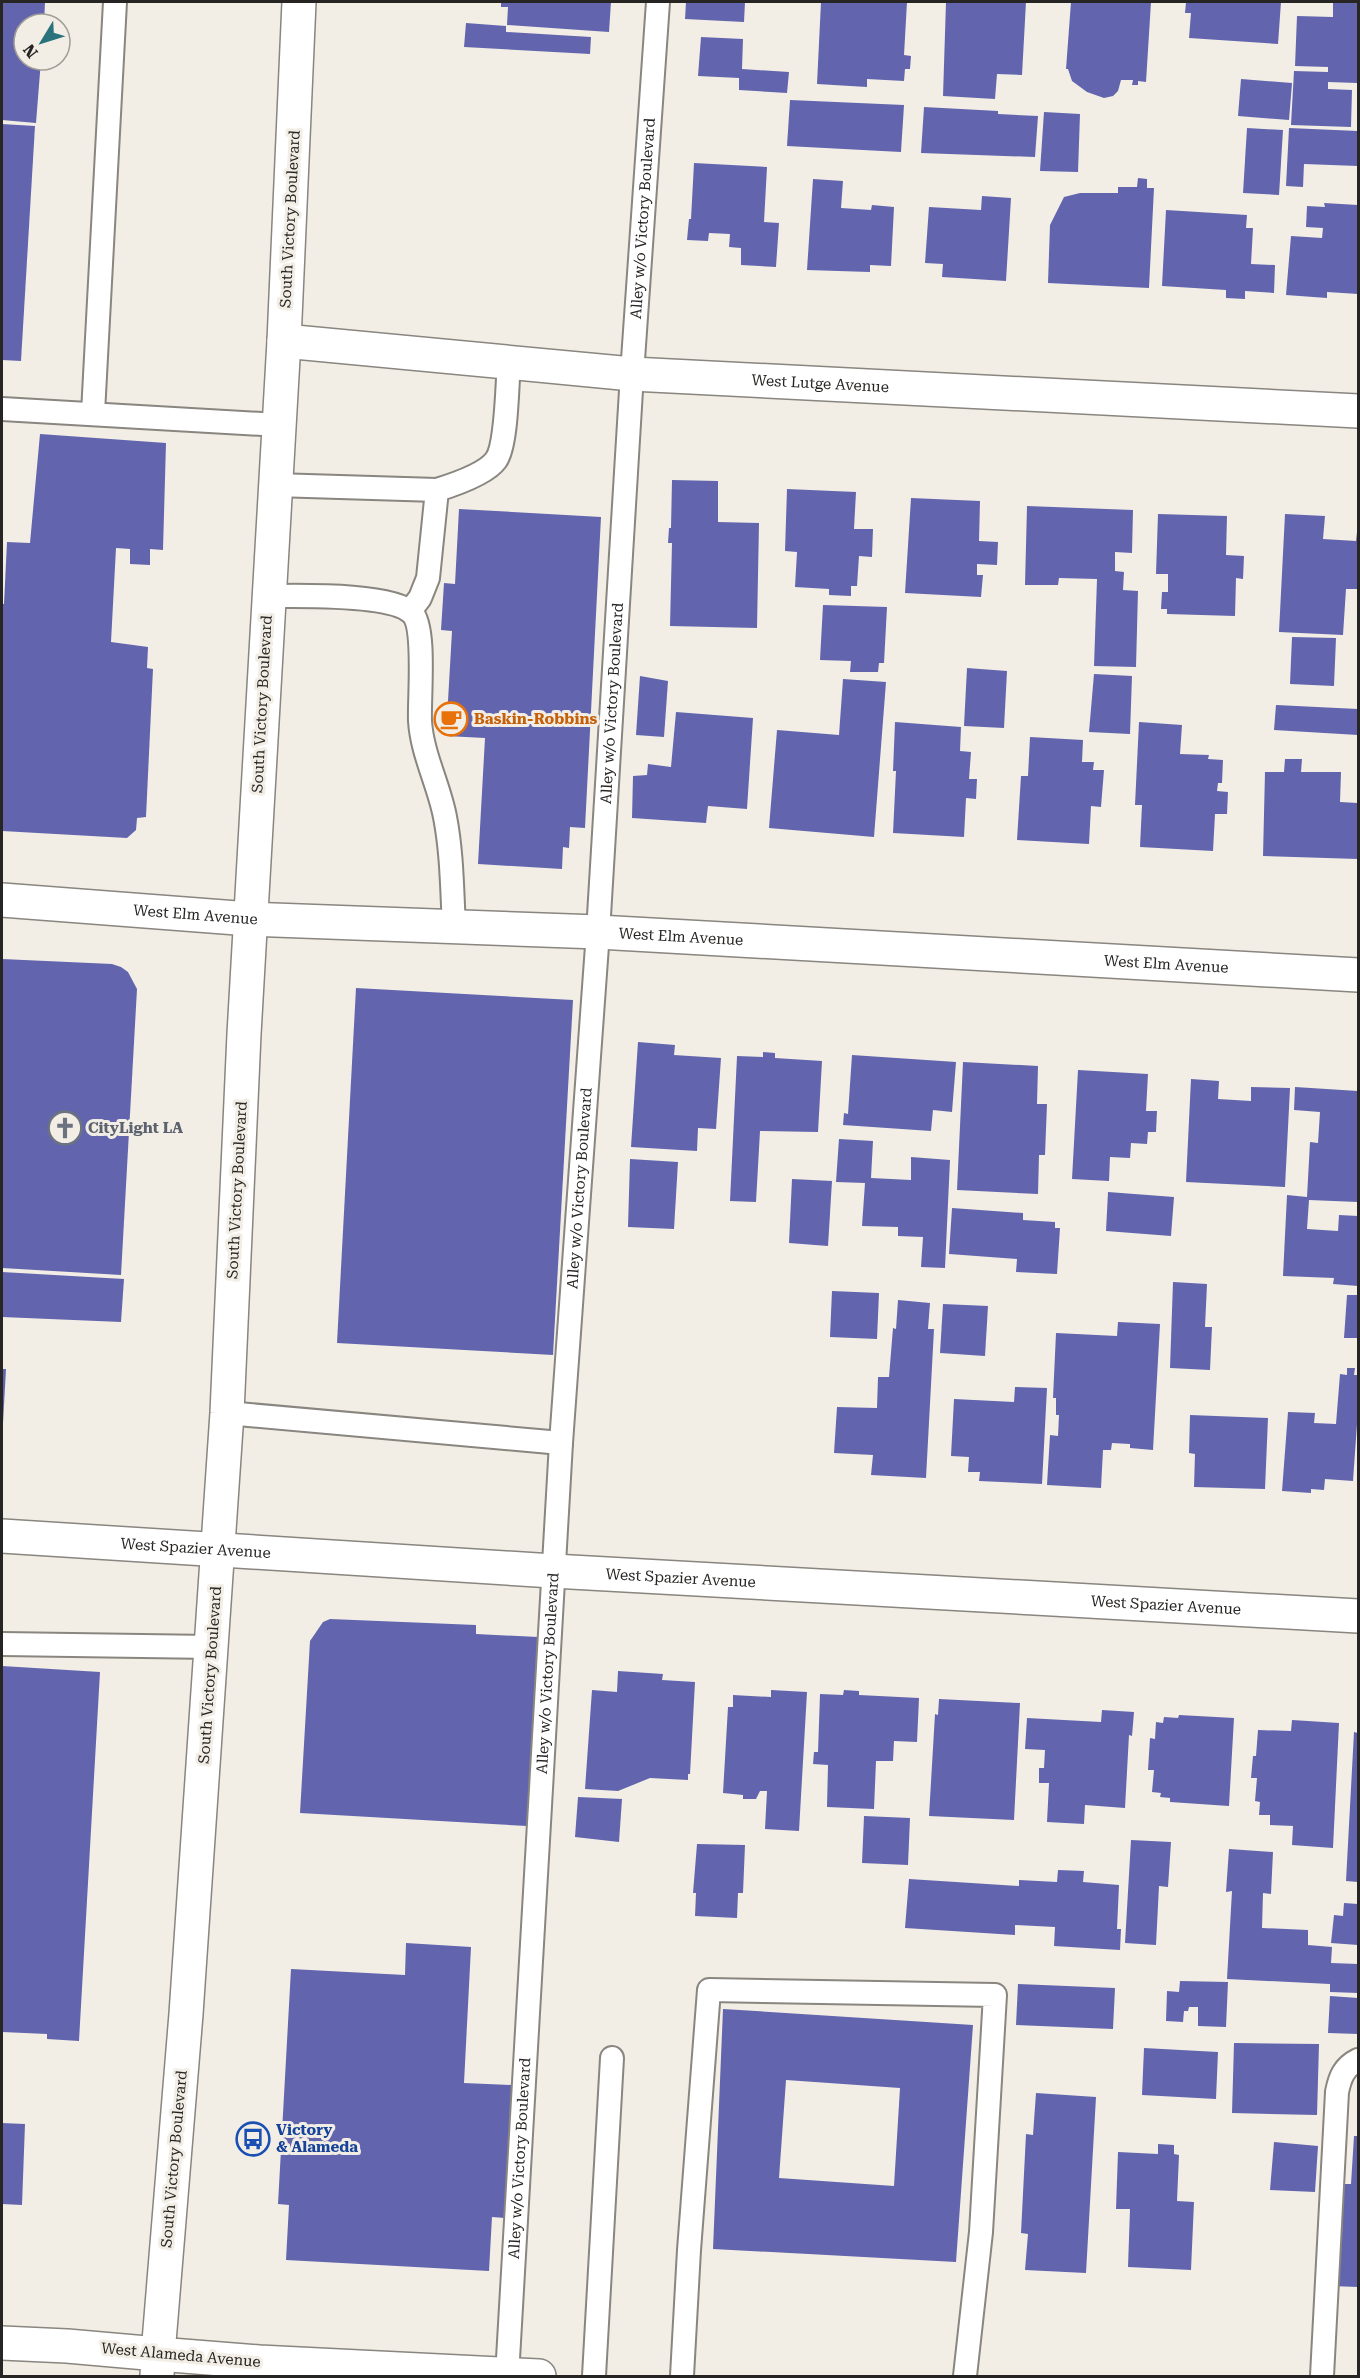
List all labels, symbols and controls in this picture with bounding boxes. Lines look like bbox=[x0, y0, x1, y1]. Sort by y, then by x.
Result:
north arrow bbox=[12, 12, 72, 72]
text: N bbox=[19, 40, 42, 62]
street label: Alley w/o Victory Boulevard bbox=[627, 117, 659, 320]
street label: South Victory Boulevard bbox=[276, 129, 304, 308]
street label: West Lutge Avenue bbox=[751, 371, 889, 396]
street label: Alley w/o Victory Boulevard bbox=[597, 602, 627, 805]
street label: South Victory Boulevard bbox=[248, 614, 276, 793]
cafe icon: Baskin-Robbins bbox=[433, 701, 469, 737]
place label: Baskin-Robbins bbox=[474, 710, 597, 728]
street label: West Elm Avenue bbox=[132, 901, 258, 928]
street label: West Elm Avenue bbox=[618, 924, 744, 949]
street label: West Elm Avenue bbox=[1103, 952, 1229, 977]
street label: Alley w/o Victory Boulevard bbox=[563, 1087, 596, 1289]
street label: South Victory Boulevard bbox=[223, 1100, 251, 1279]
church icon: CityLight LA bbox=[47, 1110, 83, 1146]
place label: CityLight LA bbox=[88, 1119, 183, 1137]
street label: West Spazier Avenue bbox=[120, 1535, 271, 1562]
street label: West Spazier Avenue bbox=[605, 1565, 756, 1591]
street label: Alley w/o Victory Boulevard bbox=[533, 1572, 563, 1774]
street label: South Victory Boulevard bbox=[195, 1585, 225, 1765]
street label: West Spazier Avenue bbox=[1090, 1592, 1242, 1618]
street label: Alley w/o Victory Boulevard bbox=[505, 2057, 534, 2260]
street label: South Victory Boulevard bbox=[157, 2069, 191, 2249]
bus stop icon: Victory & Alameda bbox=[235, 2121, 271, 2157]
place label: Victory & Alameda bbox=[276, 2121, 358, 2156]
street label: West Alameda Avenue bbox=[100, 2339, 262, 2371]

